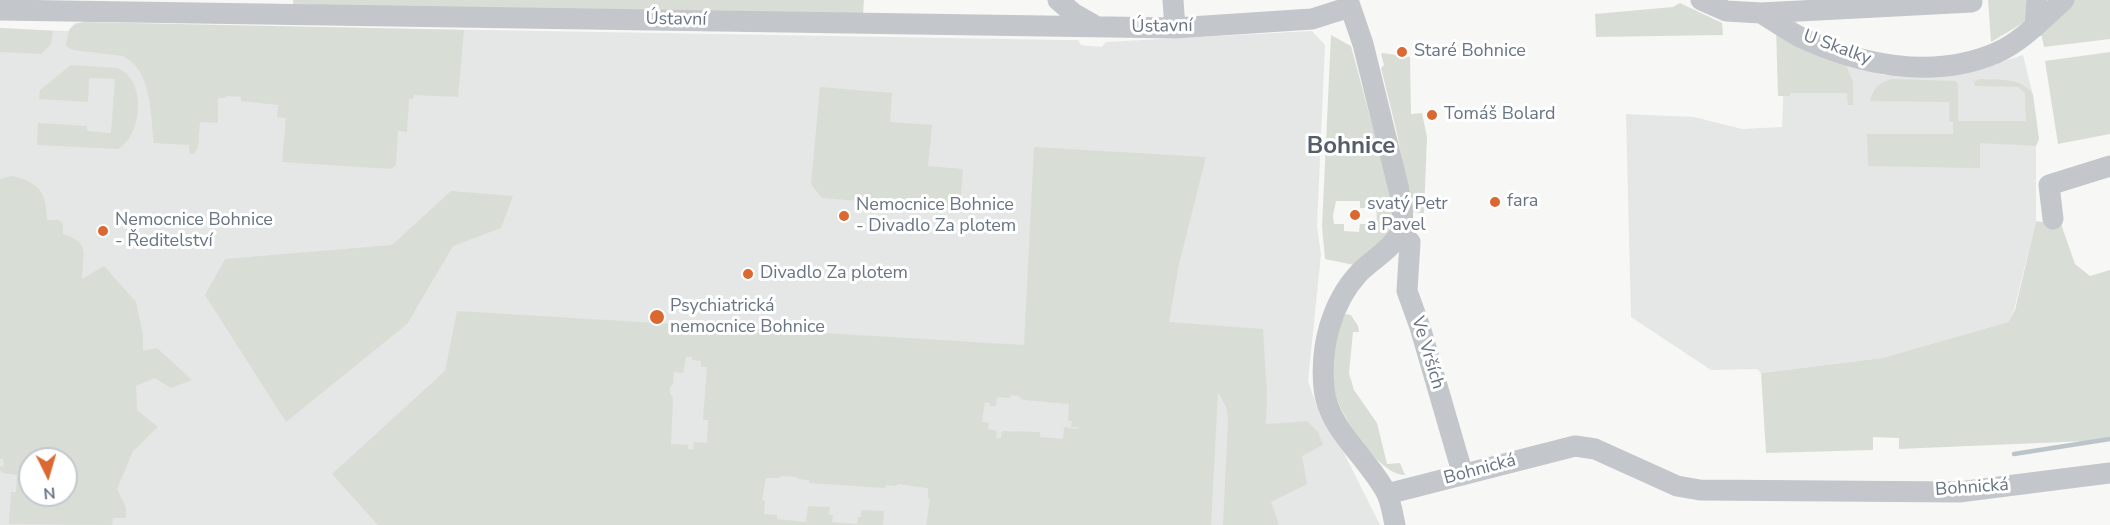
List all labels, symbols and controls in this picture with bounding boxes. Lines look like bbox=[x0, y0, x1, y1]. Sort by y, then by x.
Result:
street label: Ústavní bbox=[645, 9, 707, 31]
street label: Ústavní bbox=[1131, 16, 1193, 38]
street label: U Skalky bbox=[1800, 26, 1874, 70]
place label: Staré Bohnice bbox=[1414, 41, 1526, 63]
marker: Staré Bohnice bbox=[1395, 45, 1409, 59]
place label: Tomáš Bolard bbox=[1444, 104, 1556, 126]
marker: Tomáš Bolard bbox=[1425, 108, 1439, 122]
district label: Bohnice bbox=[1307, 133, 1395, 161]
place label: fara bbox=[1507, 191, 1538, 213]
place label: svatý Petr a Pavel bbox=[1367, 194, 1448, 236]
place label: Nemocnice Bohnice - Divadlo Za plotem bbox=[856, 195, 1016, 238]
marker: fara bbox=[1488, 195, 1502, 209]
marker: svatý Petr a Pavel bbox=[1348, 208, 1362, 222]
marker: Nemocnice Bohnice - Divadlo Za plotem bbox=[837, 209, 851, 223]
place label: Nemocnice Bohnice - Ředitelství bbox=[115, 210, 273, 252]
marker: Nemocnice Bohnice - Ředitelství bbox=[96, 224, 110, 238]
place label: Divadlo Za plotem bbox=[760, 263, 908, 285]
marker: Divadlo Za plotem bbox=[741, 267, 755, 281]
place label: Psychiatrická nemocnice Bohnice bbox=[670, 296, 825, 338]
marker: Psychiatrická nemocnice Bohnice bbox=[648, 308, 666, 326]
street label: Ve Vrších bbox=[1406, 314, 1448, 392]
north arrow bbox=[18, 447, 78, 507]
street label: Bohnická bbox=[1442, 450, 1518, 490]
street label: Bohnická bbox=[1935, 475, 2009, 501]
text: N bbox=[42, 481, 56, 504]

